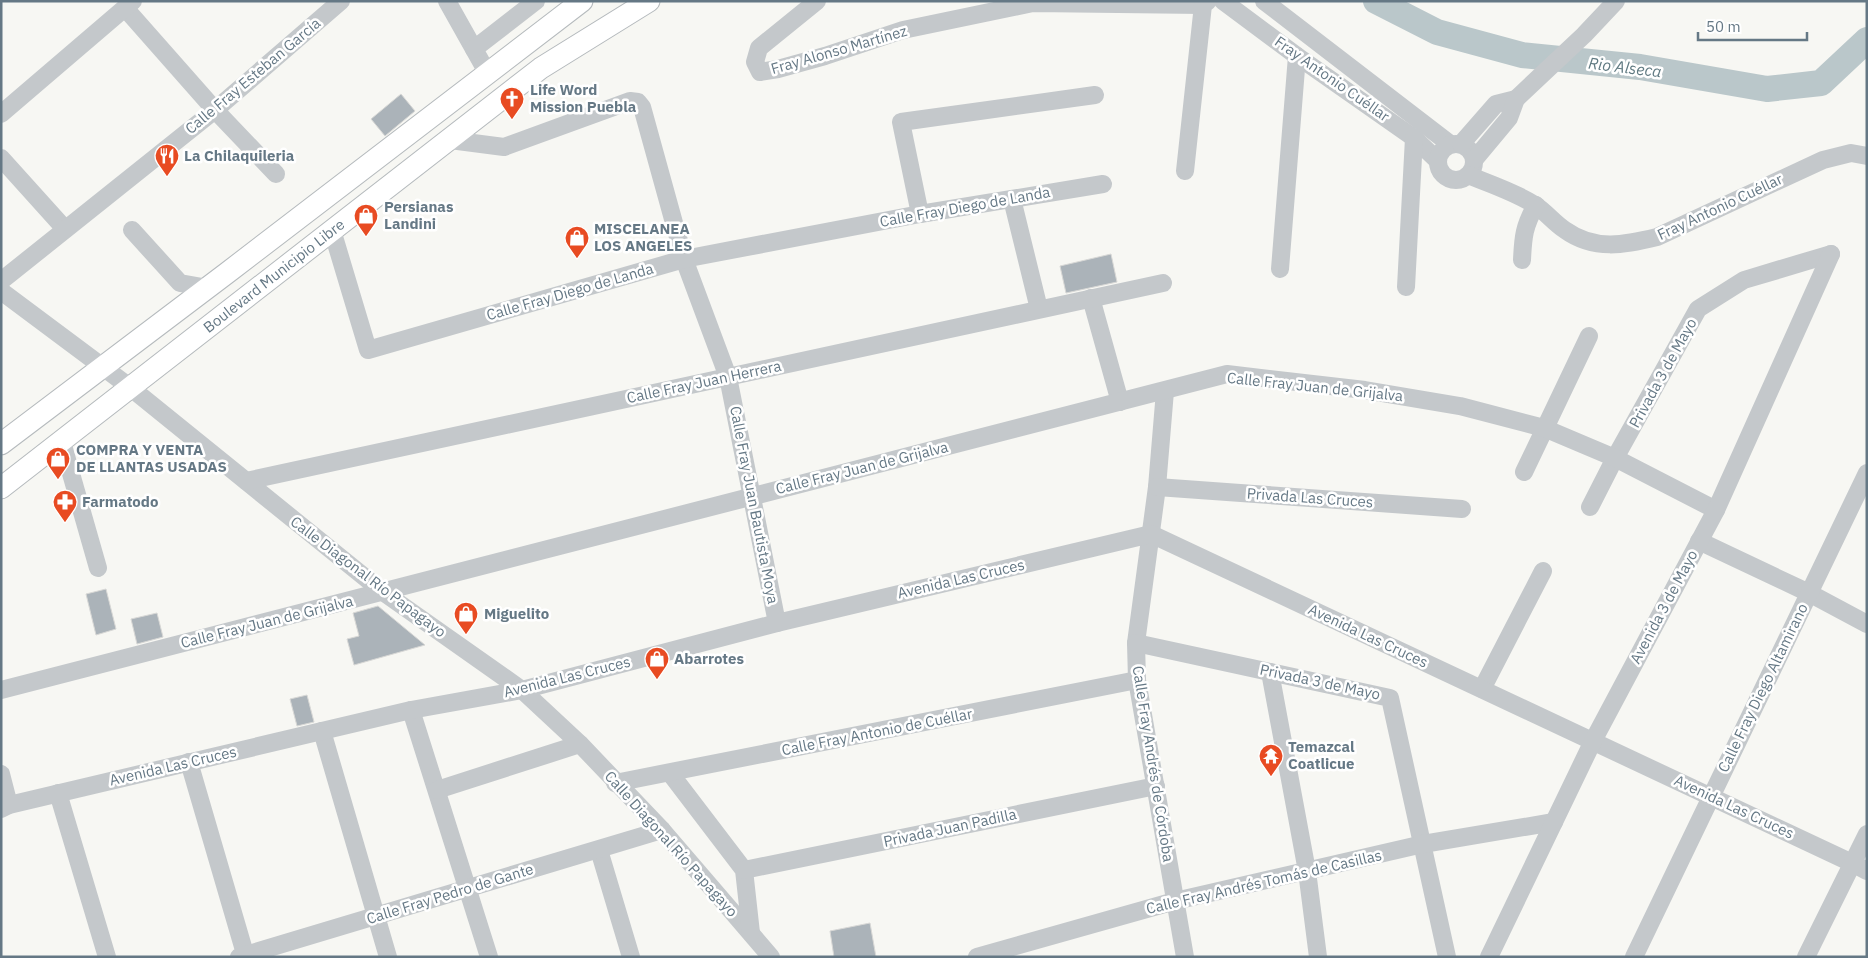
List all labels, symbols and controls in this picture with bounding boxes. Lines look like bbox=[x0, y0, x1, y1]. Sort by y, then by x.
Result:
scale bar bbox=[1698, 10, 1807, 42]
street label: Calle Fray Esteban García bbox=[181, 13, 324, 138]
text: 50 m bbox=[1706, 17, 1741, 36]
street label: Fray Alonso Martínez bbox=[769, 21, 909, 78]
street label: Fray Antonio Cuéllar bbox=[1271, 32, 1394, 126]
water label: Rio Alseca bbox=[1587, 53, 1663, 81]
place label: Life Word Mission Puebla bbox=[530, 80, 637, 116]
church icon: Life Word Mission Puebla bbox=[499, 86, 525, 120]
restaurant icon: La Chilaquileria bbox=[154, 143, 180, 177]
place label: La Chilaquileria bbox=[184, 146, 295, 165]
street label: Fray Antonio Cuéllar bbox=[1654, 169, 1786, 244]
street label: Calle Fray Diego de Landa bbox=[878, 182, 1052, 231]
place label: Persianas Landini bbox=[384, 197, 454, 233]
shop icon: Persianas Landini bbox=[353, 203, 379, 237]
street label: Boulevard Municipio Libre bbox=[199, 215, 348, 337]
place label: MISCELANEA LOS ANGELES bbox=[594, 219, 692, 255]
shop icon: MISCELANEA LOS ANGELES bbox=[564, 225, 590, 259]
street label: Calle Fray Diego de Landa bbox=[484, 259, 655, 324]
street label: Privada 3 de Mayo bbox=[1625, 315, 1701, 431]
street label: Calle Fray Juan Herrera bbox=[625, 356, 783, 407]
street label: Calle Fray Juan de Grijalva bbox=[1226, 368, 1404, 405]
street label: Calle Fray Juan Bautista Moya bbox=[726, 404, 783, 605]
street label: Calle Fray Juan de Grijalva bbox=[774, 437, 950, 498]
place label: COMPRA Y VENTA DE LLANTAS USADAS bbox=[76, 440, 227, 476]
shop icon: COMPRA Y VENTA DE LLANTAS USADAS bbox=[45, 446, 71, 480]
street label: Privada Las Cruces bbox=[1246, 484, 1374, 511]
pharmacy icon: Farmatodo bbox=[52, 489, 78, 523]
place label: Farmatodo bbox=[82, 492, 158, 511]
street label: Calle Diagonal Río Papagayo bbox=[287, 512, 450, 641]
street label: Avenida 3 de Mayo bbox=[1626, 547, 1702, 667]
street label: Avenida Las Cruces bbox=[895, 555, 1026, 602]
street label: Calle Fray Juan de Grijalva bbox=[179, 591, 355, 652]
street label: Avenida Las Cruces bbox=[1305, 599, 1431, 672]
street label: Calle Fray Diego Altamirano bbox=[1713, 600, 1812, 775]
shop icon: Miguelito bbox=[453, 601, 479, 635]
place label: Miguelito bbox=[484, 604, 549, 623]
shop icon: Abarrotes bbox=[644, 646, 670, 680]
place label: Abarrotes bbox=[674, 649, 744, 668]
street label: Avenida Las Cruces bbox=[501, 652, 632, 701]
street label: Privada 3 de Mayo bbox=[1258, 659, 1382, 704]
street label: Calle Fray Andrés de Córdoba bbox=[1129, 664, 1178, 863]
street label: Calle Fray Antonio de Cuéllar bbox=[780, 704, 974, 759]
place label: Temazcal Coatlicue bbox=[1288, 737, 1355, 773]
street label: Avenida Las Cruces bbox=[107, 742, 238, 789]
temple icon: Temazcal Coatlicue bbox=[1258, 743, 1284, 777]
street label: Calle Diagonal Río Papagayo bbox=[601, 767, 742, 921]
street label: Avenida Las Cruces bbox=[1671, 770, 1797, 843]
street label: Privada Juan Padilla bbox=[882, 804, 1018, 851]
street label: Calle Fray Andrés Tomás de Casillas bbox=[1144, 845, 1384, 918]
street label: Calle Fray Pedro de Gante bbox=[364, 859, 536, 928]

